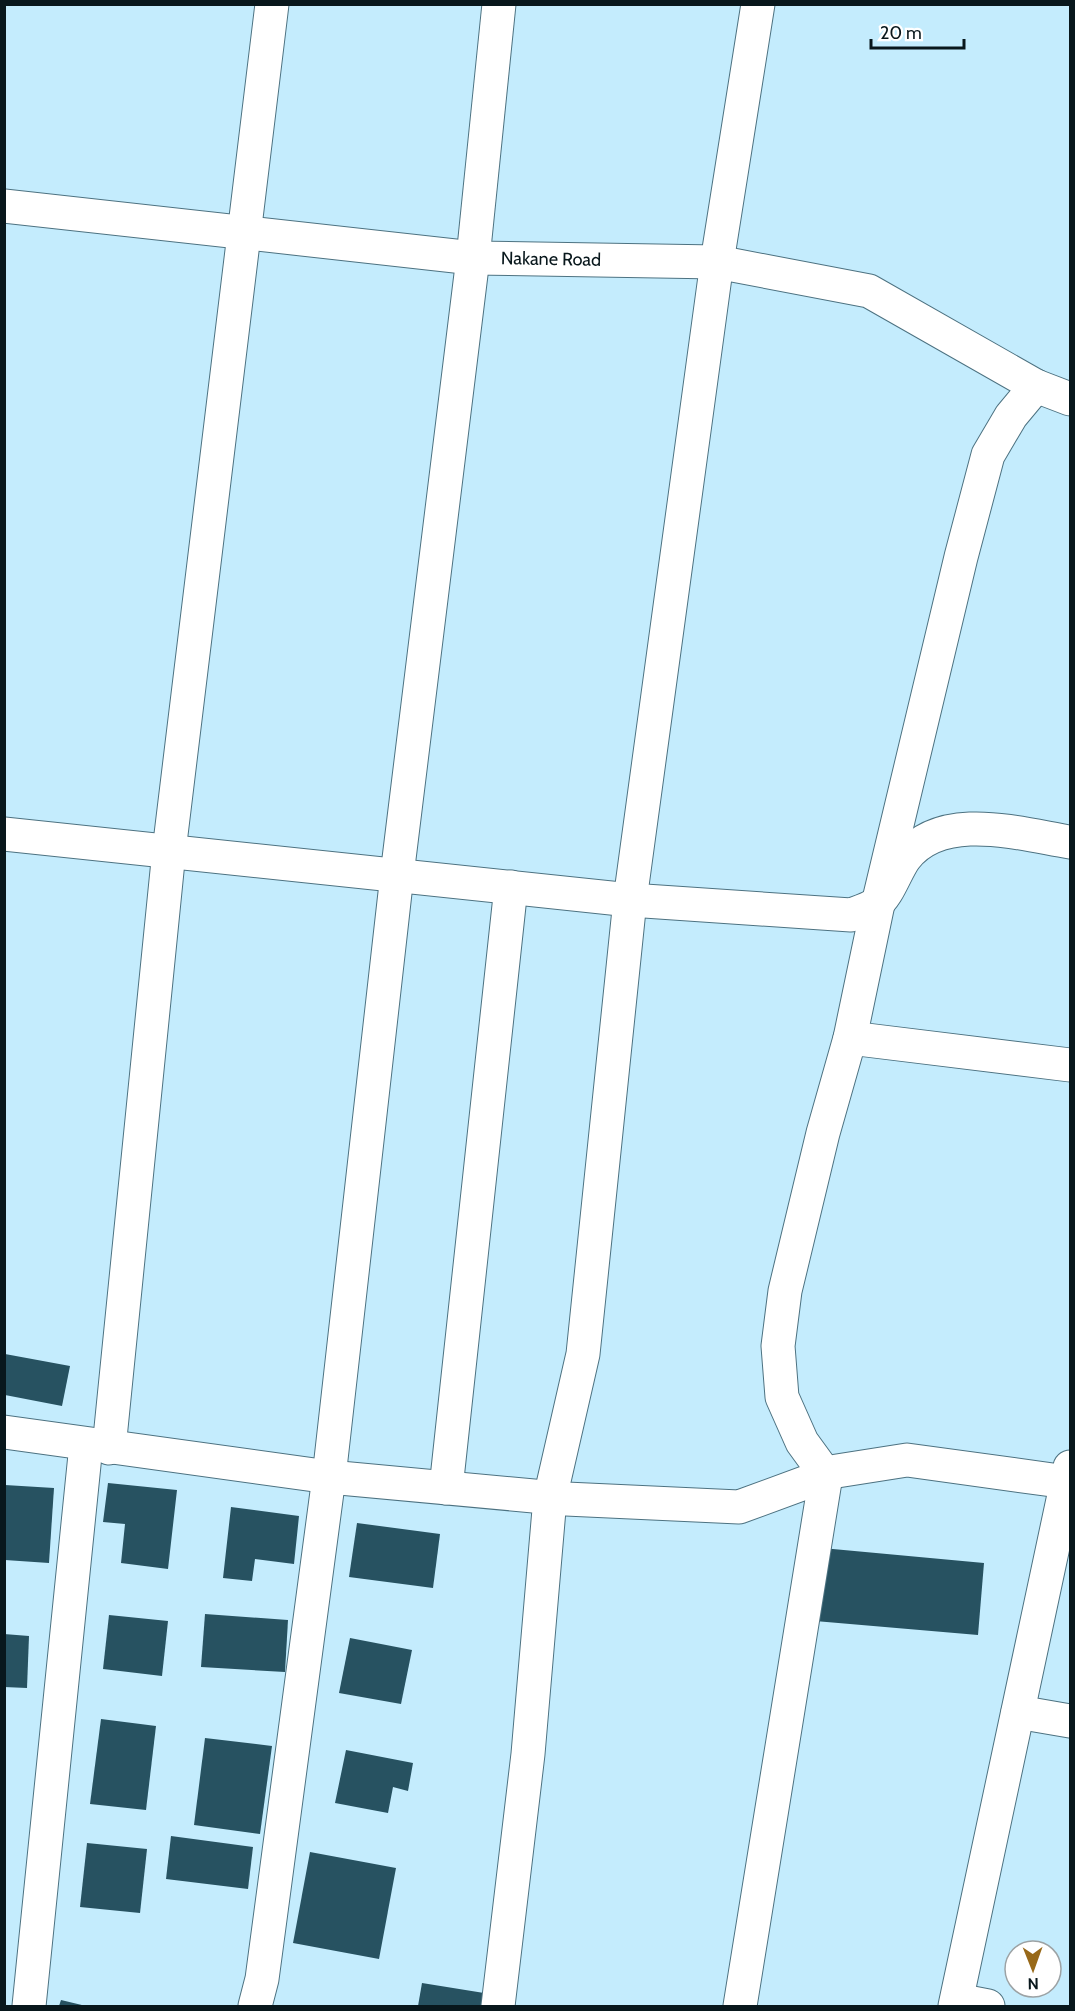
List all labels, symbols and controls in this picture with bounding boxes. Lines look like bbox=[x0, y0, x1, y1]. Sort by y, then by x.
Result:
scale bar bbox=[871, 12, 964, 50]
text: 20 m bbox=[880, 22, 922, 44]
street label: Nakane Road bbox=[501, 247, 601, 271]
north arrow bbox=[1003, 1939, 1063, 1999]
text: N bbox=[1027, 1974, 1039, 1993]

